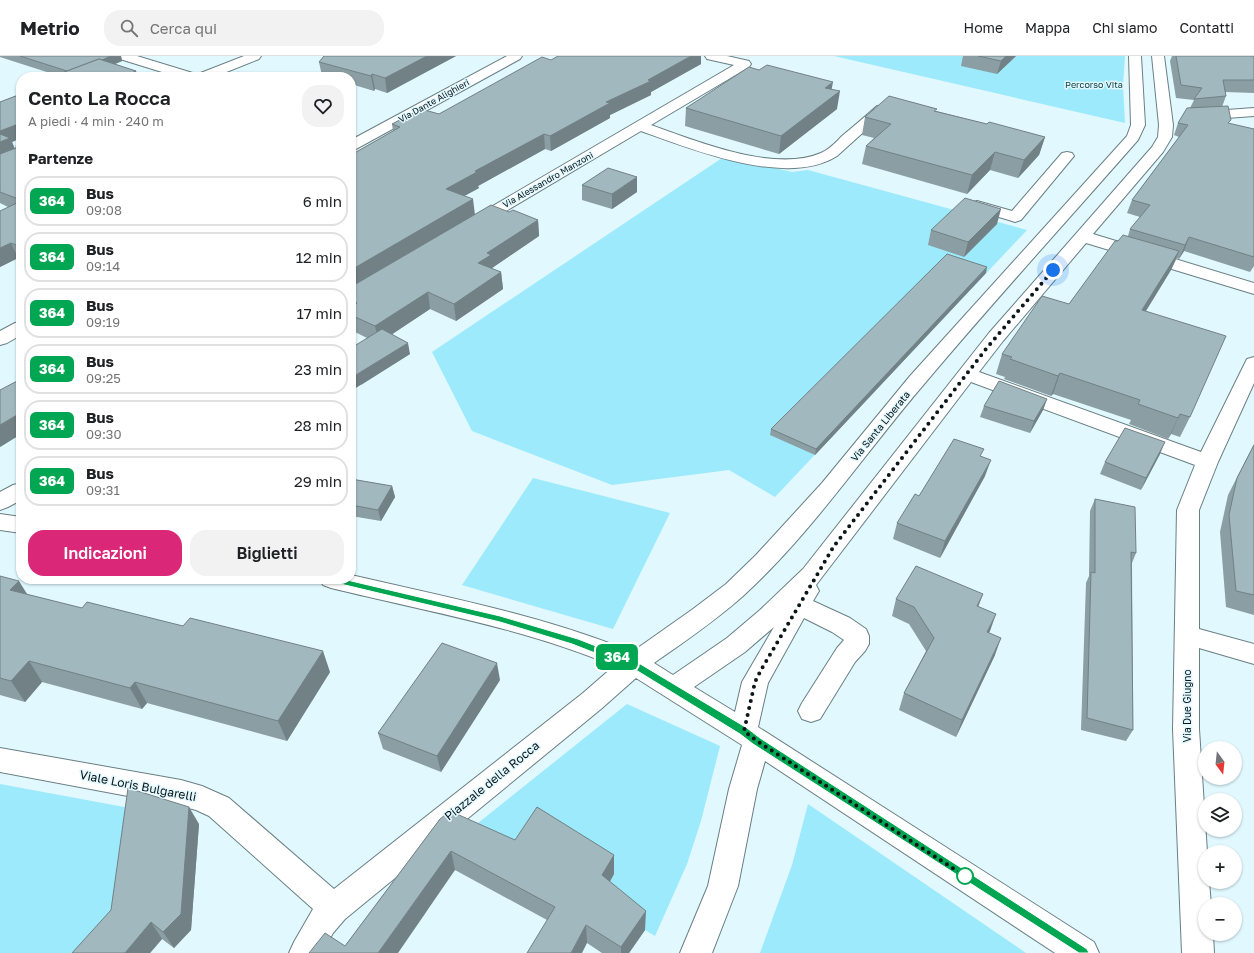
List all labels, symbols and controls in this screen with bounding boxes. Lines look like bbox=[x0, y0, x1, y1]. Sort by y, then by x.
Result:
search box bbox=[104, 10, 384, 46]
text: Metrio bbox=[20, 16, 80, 39]
icon: search bbox=[118, 17, 140, 39]
text: Cerca qui bbox=[150, 19, 217, 37]
text: Home bbox=[964, 19, 1003, 36]
text: Mappa bbox=[1025, 19, 1070, 36]
text: Chi siamo bbox=[1092, 19, 1157, 36]
text: Contatti bbox=[1179, 19, 1234, 36]
street label: Via Dante Alighieri bbox=[396, 76, 471, 125]
park label: Percorso Vita bbox=[1065, 79, 1123, 90]
button: heart bbox=[302, 85, 344, 127]
text: Cento La Rocca bbox=[28, 86, 171, 109]
text: A piedi · 4 min · 240 m bbox=[28, 113, 164, 129]
text: Partenze bbox=[28, 149, 93, 167]
street label: Via Alessandro Manzoni bbox=[501, 149, 595, 210]
text: Bus bbox=[86, 184, 114, 202]
text: 364 bbox=[39, 192, 65, 209]
text: 6 min bbox=[303, 192, 342, 210]
text: 09:08 bbox=[86, 202, 122, 218]
text: Bus bbox=[86, 240, 114, 258]
text: 364 bbox=[39, 248, 65, 265]
text: 12 min bbox=[296, 248, 342, 266]
text: 09:14 bbox=[86, 258, 120, 274]
your location bbox=[1043, 260, 1063, 280]
text: Bus bbox=[86, 296, 114, 314]
text: 364 bbox=[39, 304, 65, 321]
text: 17 min bbox=[297, 304, 342, 322]
text: 09:19 bbox=[86, 314, 120, 330]
text: Bus bbox=[86, 352, 114, 370]
text: 364 bbox=[39, 360, 65, 377]
text: 23 min bbox=[294, 360, 342, 378]
text: 09:25 bbox=[86, 370, 121, 386]
street label: Via Santa Liberata bbox=[848, 388, 912, 464]
text: Bus bbox=[86, 408, 114, 426]
text: 364 bbox=[39, 416, 65, 433]
text: 28 min bbox=[294, 416, 342, 434]
text: 09:30 bbox=[86, 426, 122, 442]
text: Bus bbox=[86, 464, 114, 482]
text: 364 bbox=[39, 472, 65, 489]
text: 29 min bbox=[294, 472, 342, 490]
text: 09:31 bbox=[86, 482, 120, 498]
button: Indicazioni bbox=[28, 530, 182, 576]
button: Biglietti bbox=[190, 530, 344, 576]
line badge: 364 bbox=[594, 644, 640, 670]
text: 364 bbox=[604, 648, 630, 665]
street label: Via Due Giugno bbox=[1181, 670, 1193, 742]
street label: Piazzale della Rocca bbox=[441, 738, 542, 823]
north arrow bbox=[1198, 741, 1242, 785]
map controls bbox=[1198, 741, 1242, 941]
street label: Viale Loris Bulgarelli bbox=[79, 767, 198, 804]
button: layers bbox=[1198, 793, 1242, 837]
button: + bbox=[1198, 845, 1242, 889]
unlabelled marker bbox=[956, 867, 974, 885]
button: − bbox=[1198, 897, 1242, 941]

